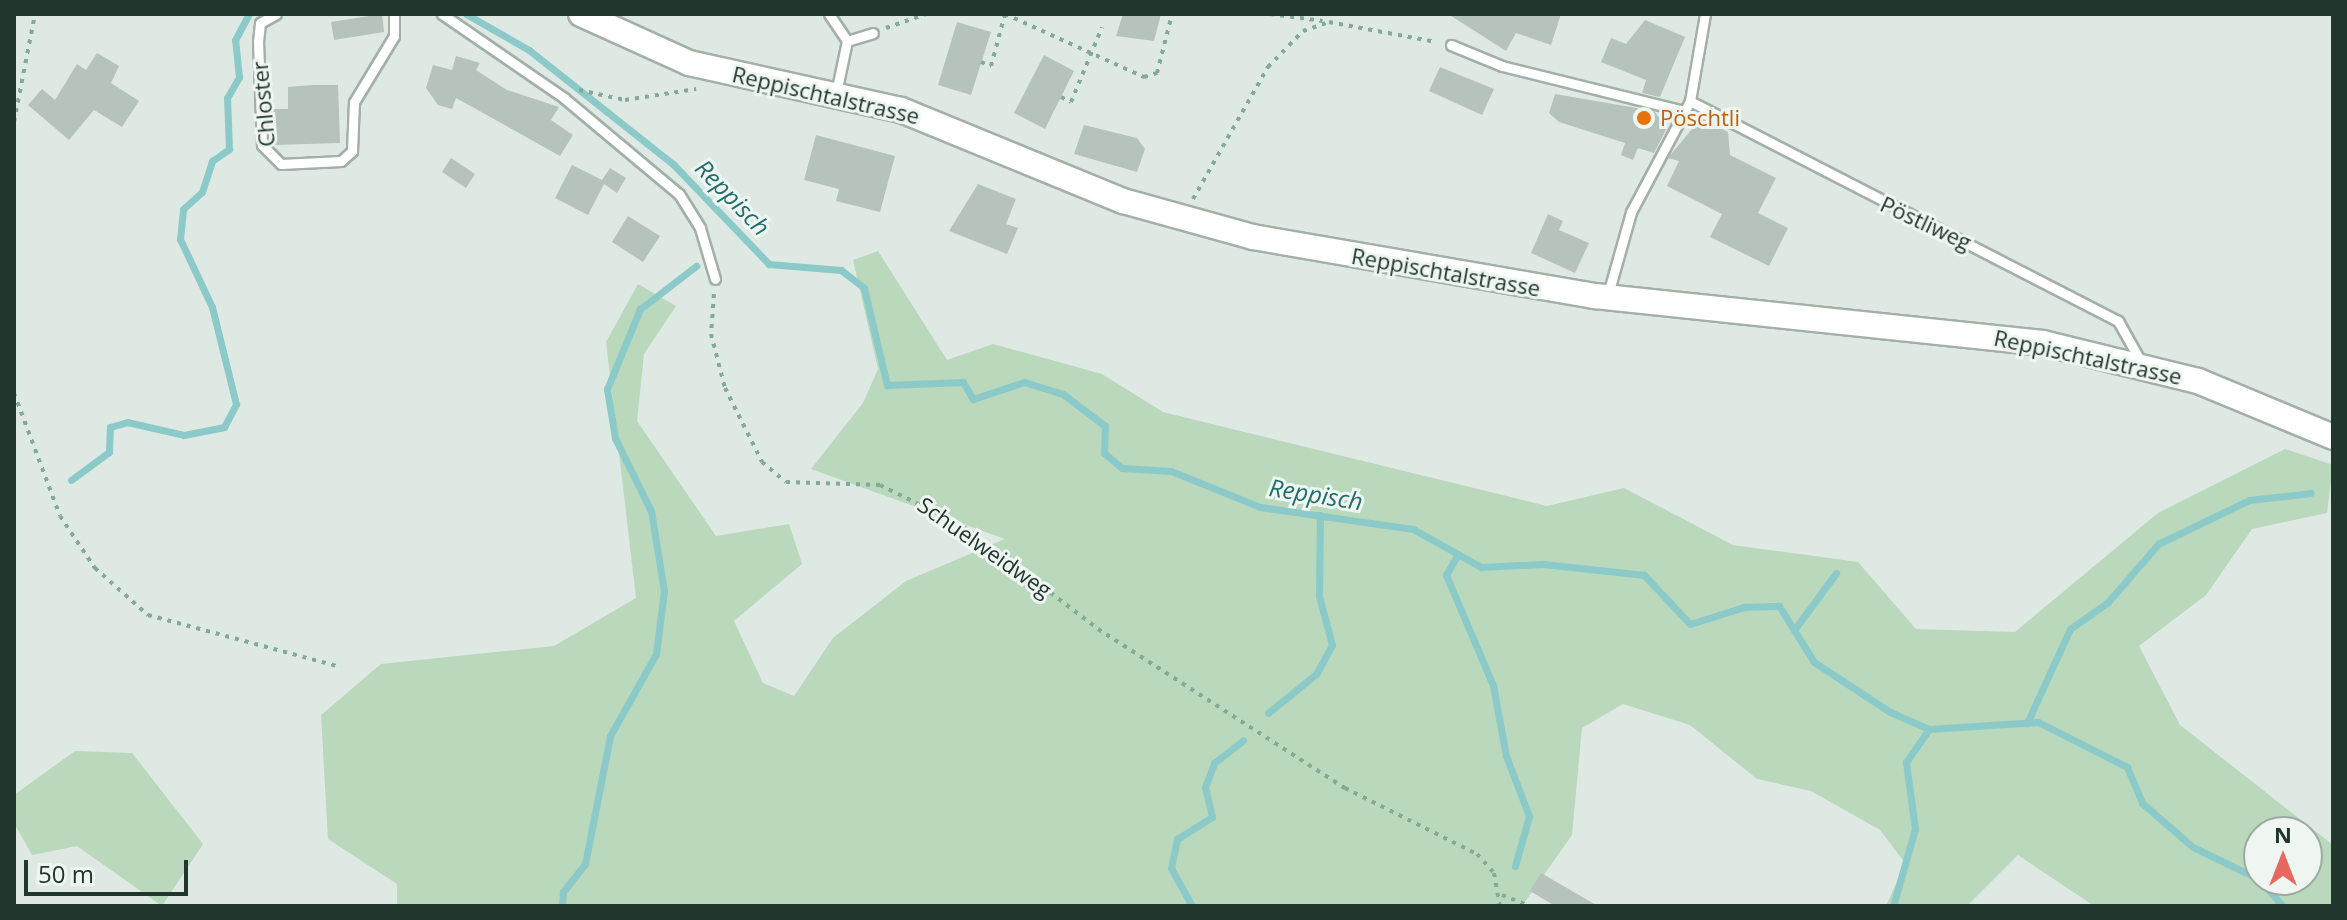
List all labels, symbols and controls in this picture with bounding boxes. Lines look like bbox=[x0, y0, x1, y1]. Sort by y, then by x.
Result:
street label: Chloster bbox=[246, 60, 280, 148]
street label: Reppischtalstrasse bbox=[730, 61, 922, 129]
place label: Pöschtli bbox=[1660, 105, 1740, 131]
marker: Pöschtli bbox=[1635, 109, 1653, 127]
water label: Reppisch bbox=[690, 153, 776, 241]
street label: Pöstliweg bbox=[1876, 190, 1976, 256]
street label: Reppischtalstrasse bbox=[1349, 242, 1543, 302]
street label: Reppischtalstrasse bbox=[1992, 324, 2184, 390]
water label: Reppisch bbox=[1267, 472, 1365, 516]
street label: Schuelweidweg bbox=[913, 491, 1057, 603]
north arrow bbox=[2243, 816, 2323, 896]
text: N bbox=[2274, 819, 2292, 849]
scale bar bbox=[28, 844, 192, 894]
text: 50 m bbox=[38, 857, 94, 890]

